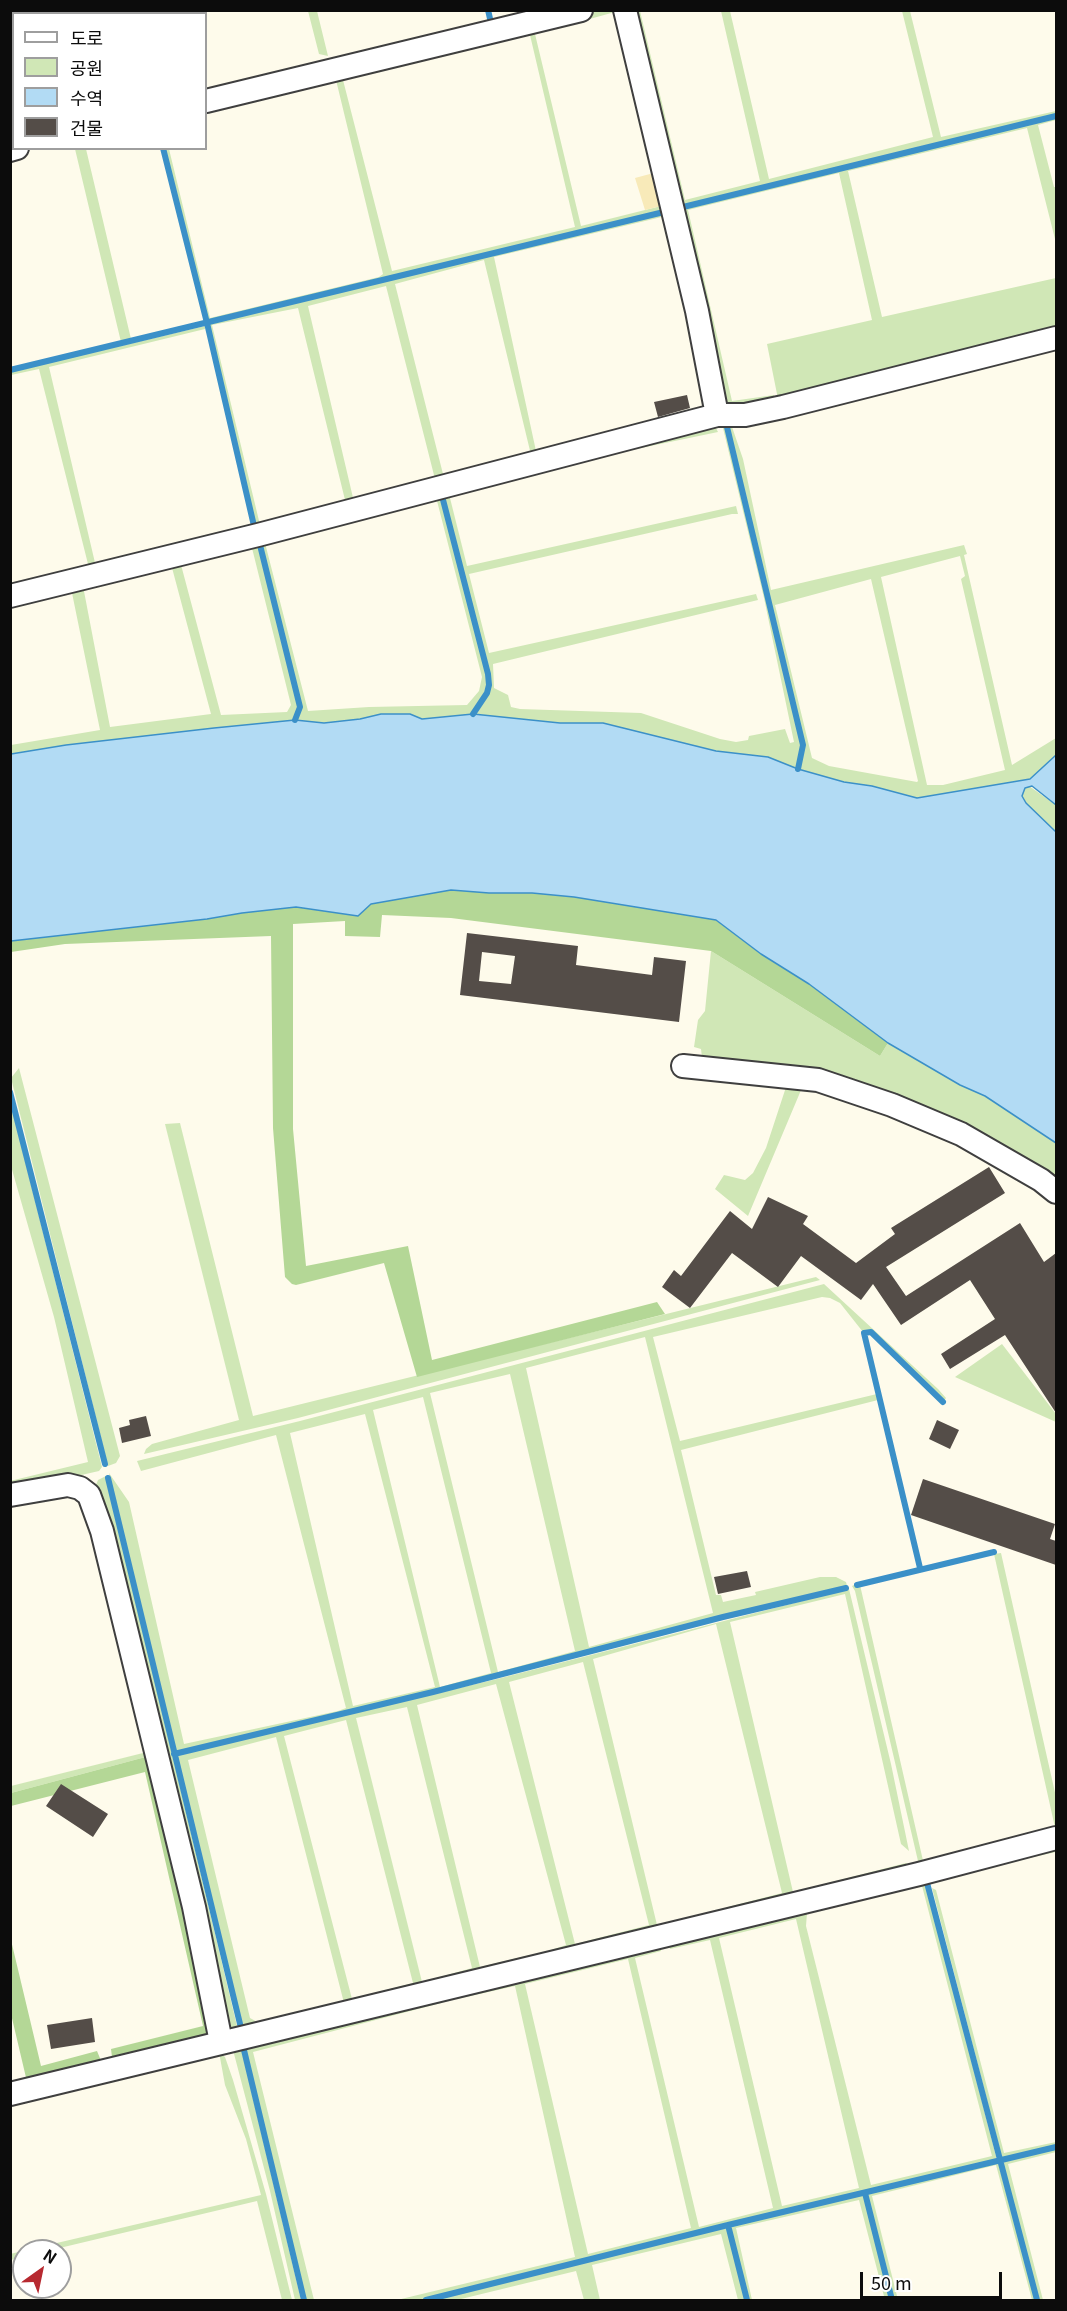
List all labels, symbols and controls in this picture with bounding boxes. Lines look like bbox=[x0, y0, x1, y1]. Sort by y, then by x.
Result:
legend bbox=[12, 12, 207, 150]
text: 도로 bbox=[70, 24, 103, 50]
text: 공원 bbox=[70, 54, 103, 80]
text: 수역 bbox=[70, 84, 103, 110]
text: 건물 bbox=[70, 114, 103, 140]
north arrow bbox=[12, 2239, 72, 2299]
text: N bbox=[39, 2242, 62, 2269]
scale bar bbox=[863, 2260, 1006, 2298]
text: 50 m bbox=[871, 2269, 912, 2295]

